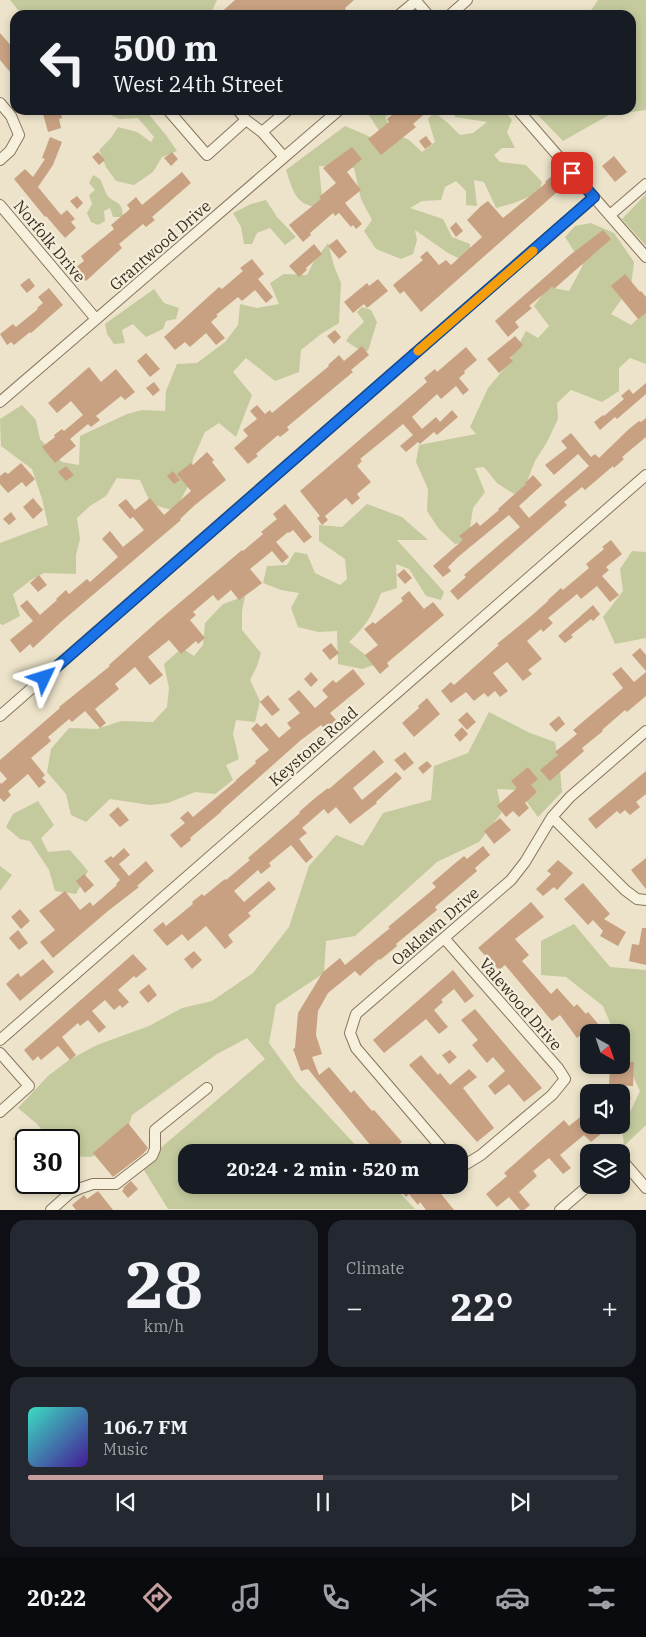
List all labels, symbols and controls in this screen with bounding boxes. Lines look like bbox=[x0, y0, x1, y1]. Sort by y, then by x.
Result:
text: 500 m bbox=[113, 25, 218, 71]
icon: left bbox=[30, 30, 95, 95]
text: West 24th Street bbox=[113, 69, 283, 98]
pin bbox=[551, 152, 593, 194]
icon: arrive bbox=[558, 159, 586, 187]
street label: Norfolk Drive bbox=[10, 196, 90, 286]
street label: Grantwood Drive bbox=[105, 196, 215, 294]
position arrow bbox=[17, 651, 69, 703]
street label: Keystone Road bbox=[265, 702, 362, 790]
street label: Oaklawn Drive bbox=[387, 882, 483, 970]
street label: Valewood Drive bbox=[475, 954, 567, 1054]
north arrow bbox=[580, 1024, 630, 1074]
map controls bbox=[580, 1024, 630, 1194]
button: sound bbox=[580, 1084, 630, 1134]
speed limit sign: 30 bbox=[15, 1129, 80, 1194]
button: layers bbox=[580, 1144, 630, 1194]
text: 20:24 · 2 min · 520 m bbox=[227, 1157, 419, 1181]
text: 28 bbox=[125, 1241, 203, 1326]
text: Climate bbox=[346, 1258, 404, 1278]
text: 22° bbox=[450, 1282, 514, 1331]
text: − bbox=[346, 1289, 363, 1326]
text: + bbox=[601, 1289, 618, 1326]
text: km/h bbox=[144, 1316, 184, 1336]
text: 106.7 FM bbox=[103, 1415, 188, 1439]
text: Music bbox=[103, 1439, 148, 1459]
icon: previous bbox=[112, 1488, 140, 1516]
icon: pause bbox=[309, 1488, 337, 1516]
icon: next bbox=[506, 1488, 534, 1516]
icon: directions bbox=[140, 1580, 175, 1615]
icon: music bbox=[229, 1580, 264, 1615]
icon: phone bbox=[318, 1580, 353, 1615]
icon: climate bbox=[406, 1580, 441, 1615]
icon: car bbox=[495, 1580, 530, 1615]
icon: filters bbox=[584, 1580, 619, 1615]
text: 20:22 bbox=[27, 1583, 86, 1612]

